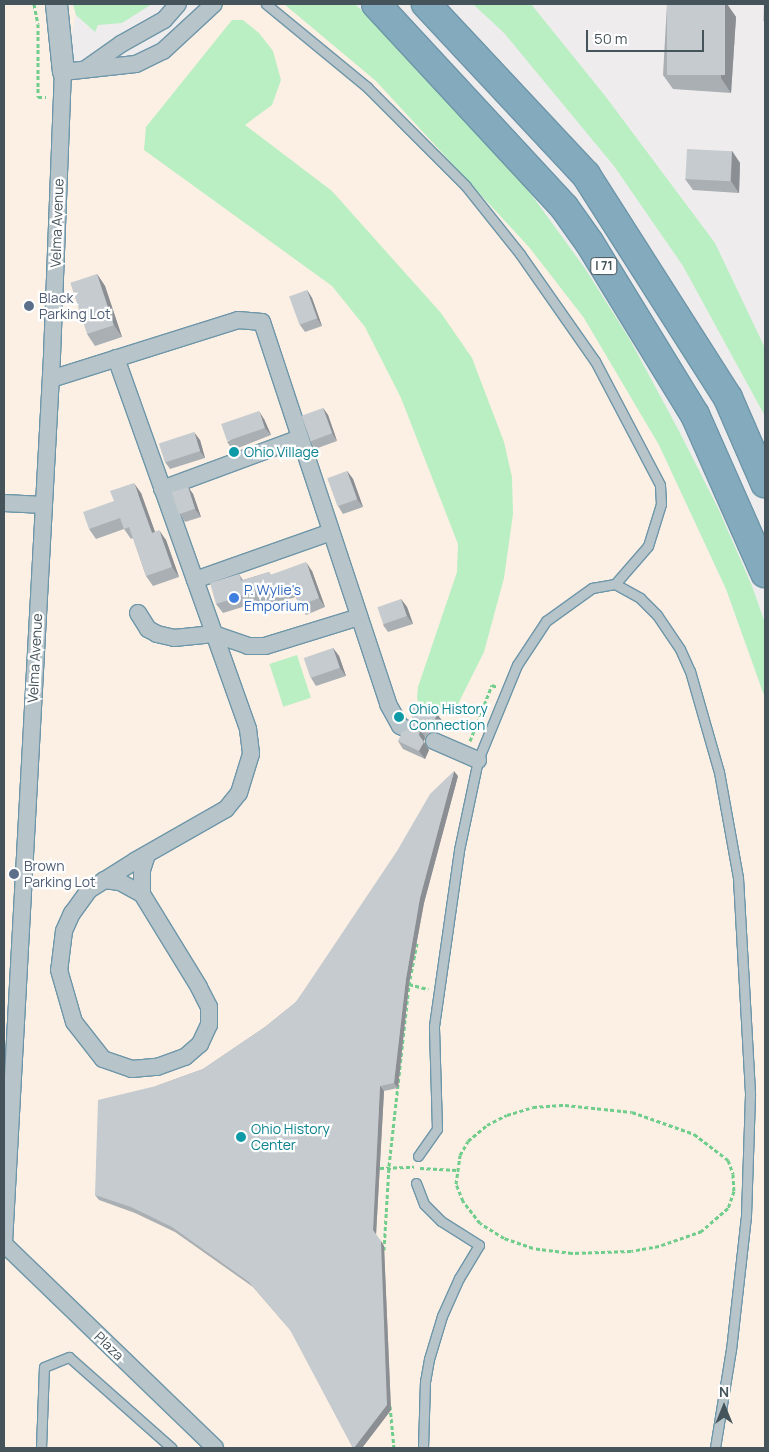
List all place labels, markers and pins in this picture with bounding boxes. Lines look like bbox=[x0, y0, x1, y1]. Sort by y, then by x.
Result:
place label: Black Parking Lot bbox=[39, 290, 111, 322]
marker: Black Parking Lot bbox=[23, 300, 35, 312]
place label: Ohio Village bbox=[244, 444, 319, 460]
marker: Ohio Village bbox=[228, 446, 240, 458]
place label: P. Wylie's Emporium bbox=[244, 582, 309, 614]
marker: P. Wylie's Emporium bbox=[228, 592, 240, 604]
place label: Ohio History Connection bbox=[409, 701, 488, 734]
marker: Ohio History Connection bbox=[393, 711, 405, 723]
place label: Brown Parking Lot bbox=[24, 858, 96, 890]
marker: Brown Parking Lot bbox=[8, 868, 20, 880]
place label: Ohio History Center bbox=[251, 1121, 330, 1154]
marker: Ohio History Center bbox=[235, 1131, 247, 1143]

